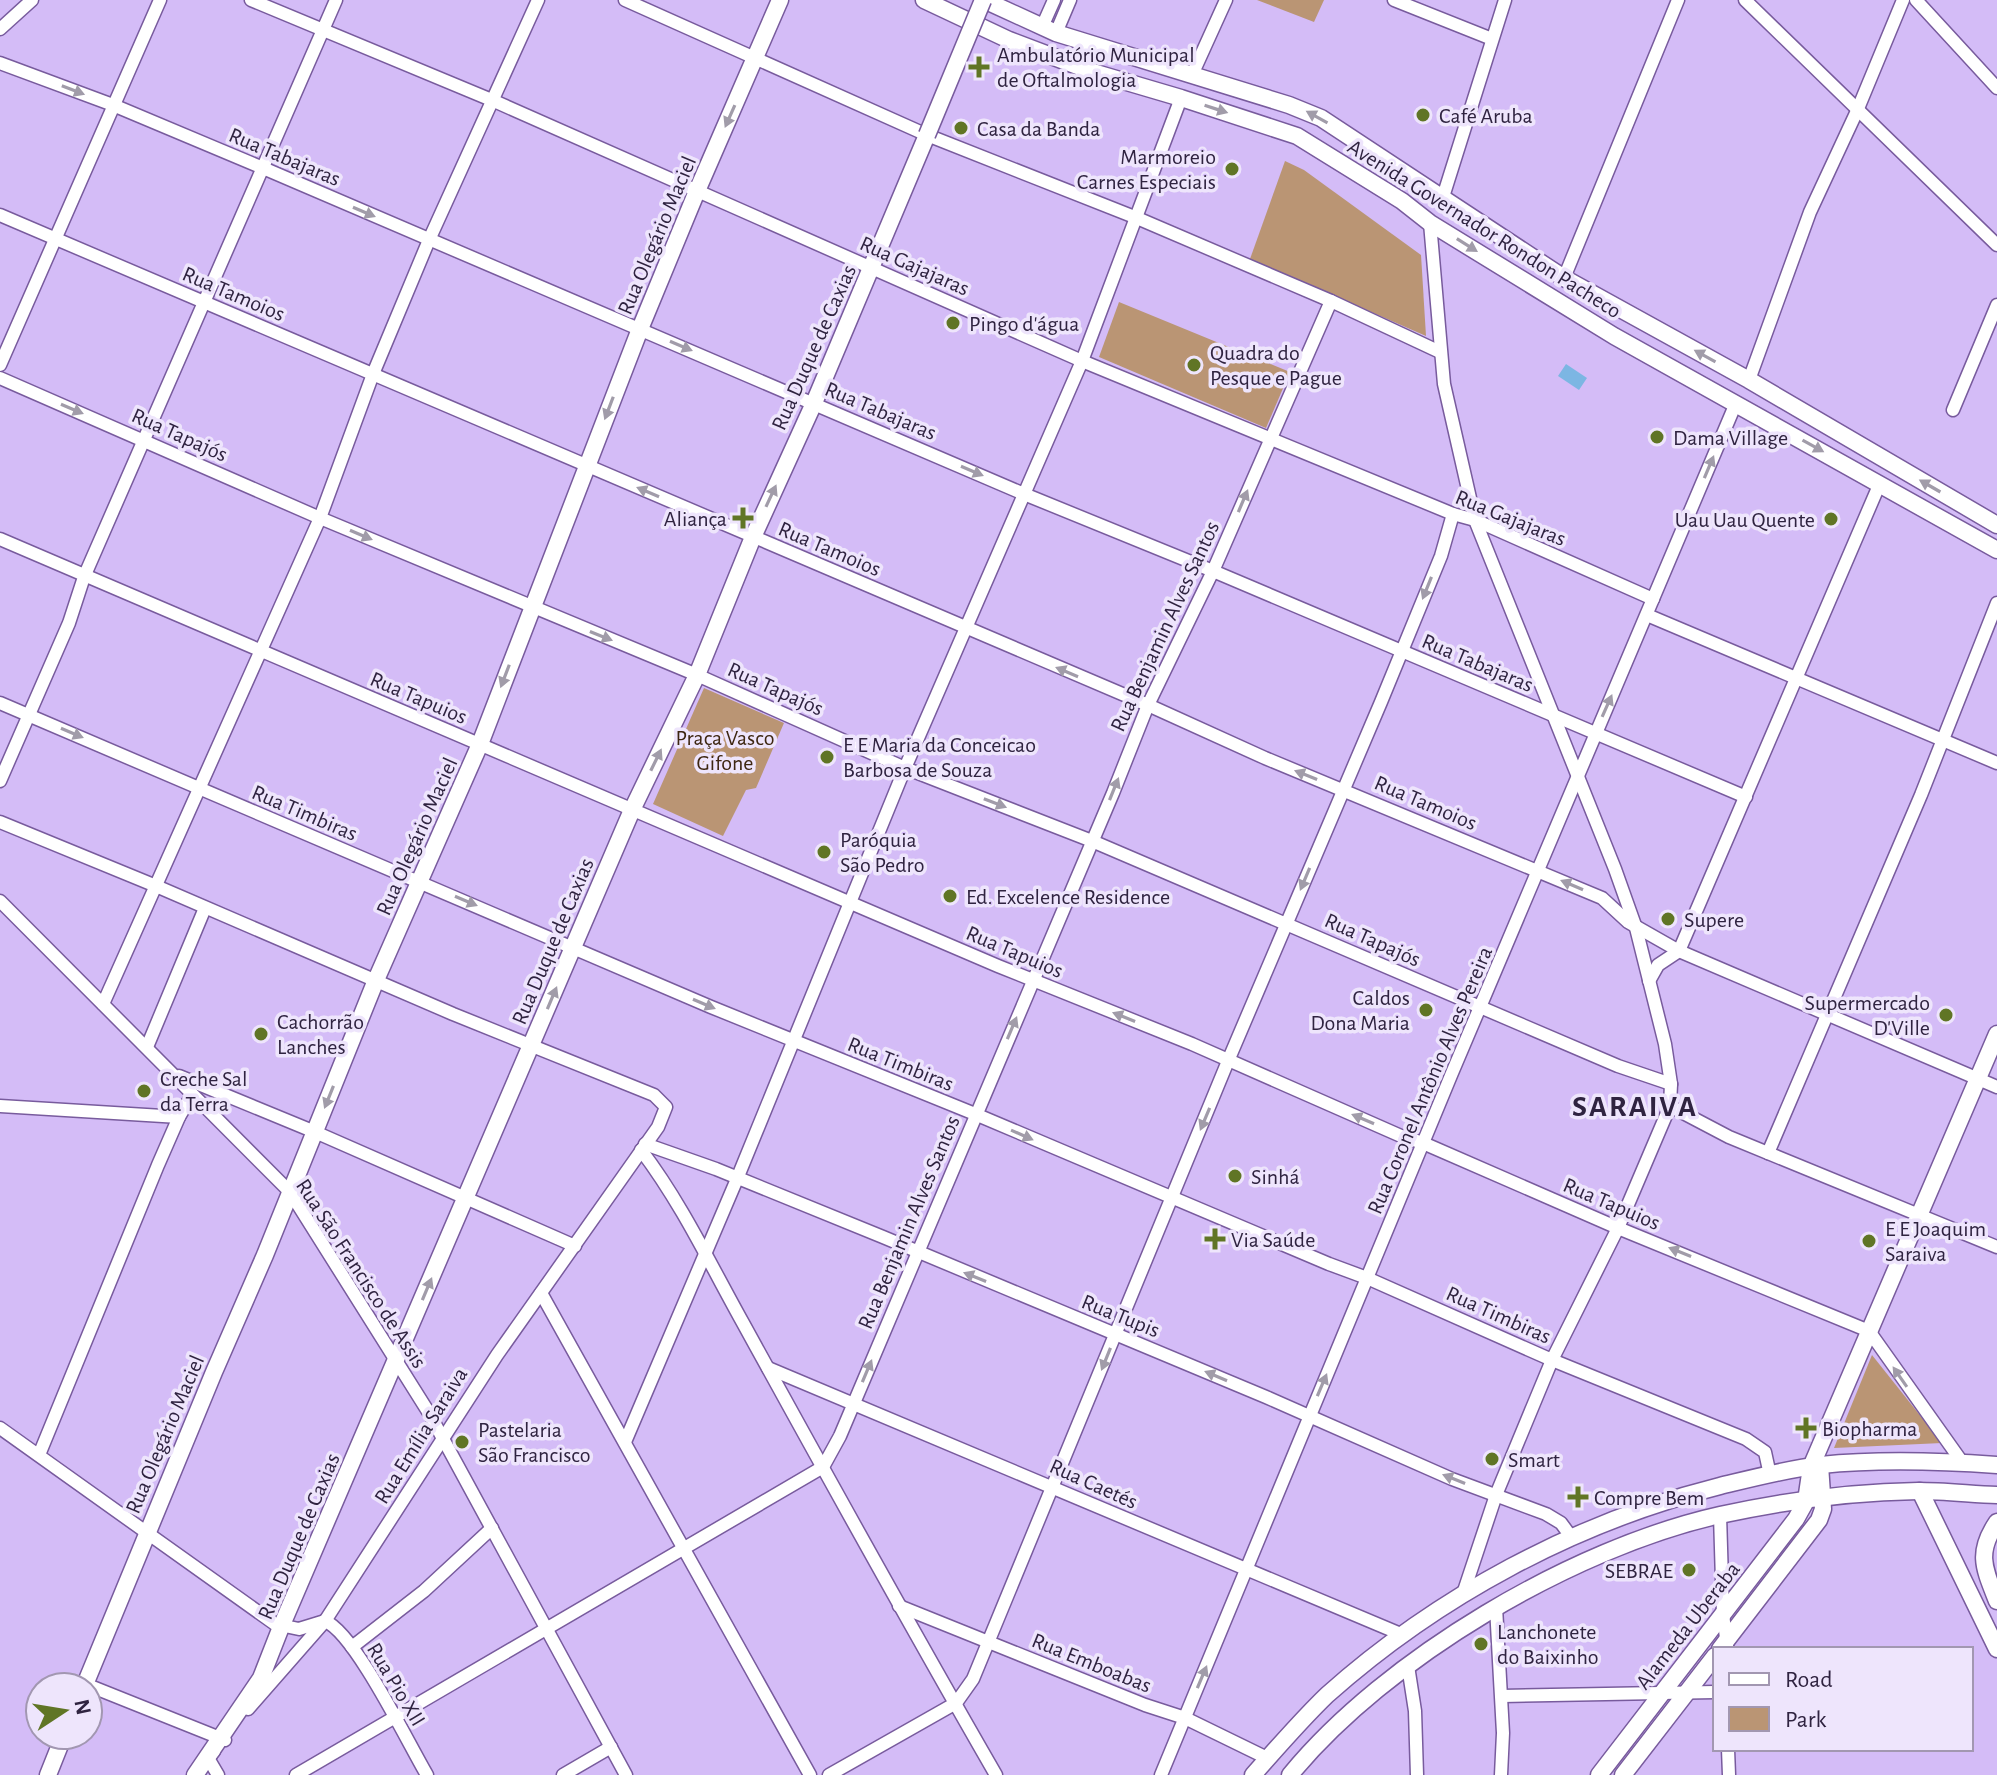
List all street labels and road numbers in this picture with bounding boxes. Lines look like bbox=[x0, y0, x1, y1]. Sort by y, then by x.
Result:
street label: Rua Tabajaras bbox=[226, 124, 344, 190]
street label: Avenida Governador Rondon Pacheco bbox=[1344, 135, 1625, 322]
street label: Rua Olegário Maciel bbox=[614, 153, 700, 318]
street label: Rua Gajajaras bbox=[857, 232, 972, 300]
street label: Rua Duque de Caxias bbox=[768, 261, 860, 433]
street label: Rua Tamoios bbox=[179, 263, 288, 325]
street label: Rua Tabajaras bbox=[822, 378, 940, 444]
street label: Rua Tapajós bbox=[128, 404, 231, 466]
street label: Rua Gajajaras bbox=[1452, 486, 1569, 550]
street label: Rua Tamoios bbox=[775, 518, 884, 580]
street label: Rua Benjamin Alves Santos bbox=[1106, 518, 1223, 735]
street label: Rua Tabajaras bbox=[1419, 630, 1537, 696]
street label: Rua Tapajós bbox=[724, 658, 827, 720]
street label: Rua Tapuios bbox=[367, 668, 470, 728]
street label: Rua Olegário Maciel bbox=[372, 754, 462, 919]
street label: Rua Tamoios bbox=[1371, 772, 1480, 834]
street label: Rua Timbiras bbox=[249, 781, 361, 845]
street label: Rua Duque de Caxias bbox=[508, 855, 598, 1028]
street label: Rua Tapajós bbox=[1321, 909, 1424, 971]
street label: Rua Tapuios bbox=[963, 922, 1066, 982]
street label: Rua Coronel Antônio Alves Pereira bbox=[1364, 943, 1496, 1217]
street label: Rua Timbiras bbox=[844, 1033, 957, 1095]
street label: Rua Benjamin Alves Santos bbox=[854, 1112, 964, 1332]
street label: Rua Tapuios bbox=[1560, 1174, 1663, 1234]
street label: Rua São Francisco de Assis bbox=[292, 1175, 430, 1372]
street label: Rua Timbiras bbox=[1443, 1282, 1554, 1348]
street label: Rua Tupis bbox=[1079, 1290, 1163, 1341]
street label: Rua Olegário Maciel bbox=[122, 1352, 208, 1517]
street label: Rua Emília Saraiva bbox=[370, 1364, 472, 1508]
street label: Rua Duque de Caxias bbox=[254, 1450, 344, 1623]
street label: Rua Caetés bbox=[1046, 1455, 1141, 1513]
street label: Alameda Uberaba bbox=[1631, 1558, 1744, 1693]
street label: Rua Emboabas bbox=[1029, 1629, 1154, 1697]
street label: Rua Pio XII bbox=[363, 1639, 429, 1730]

